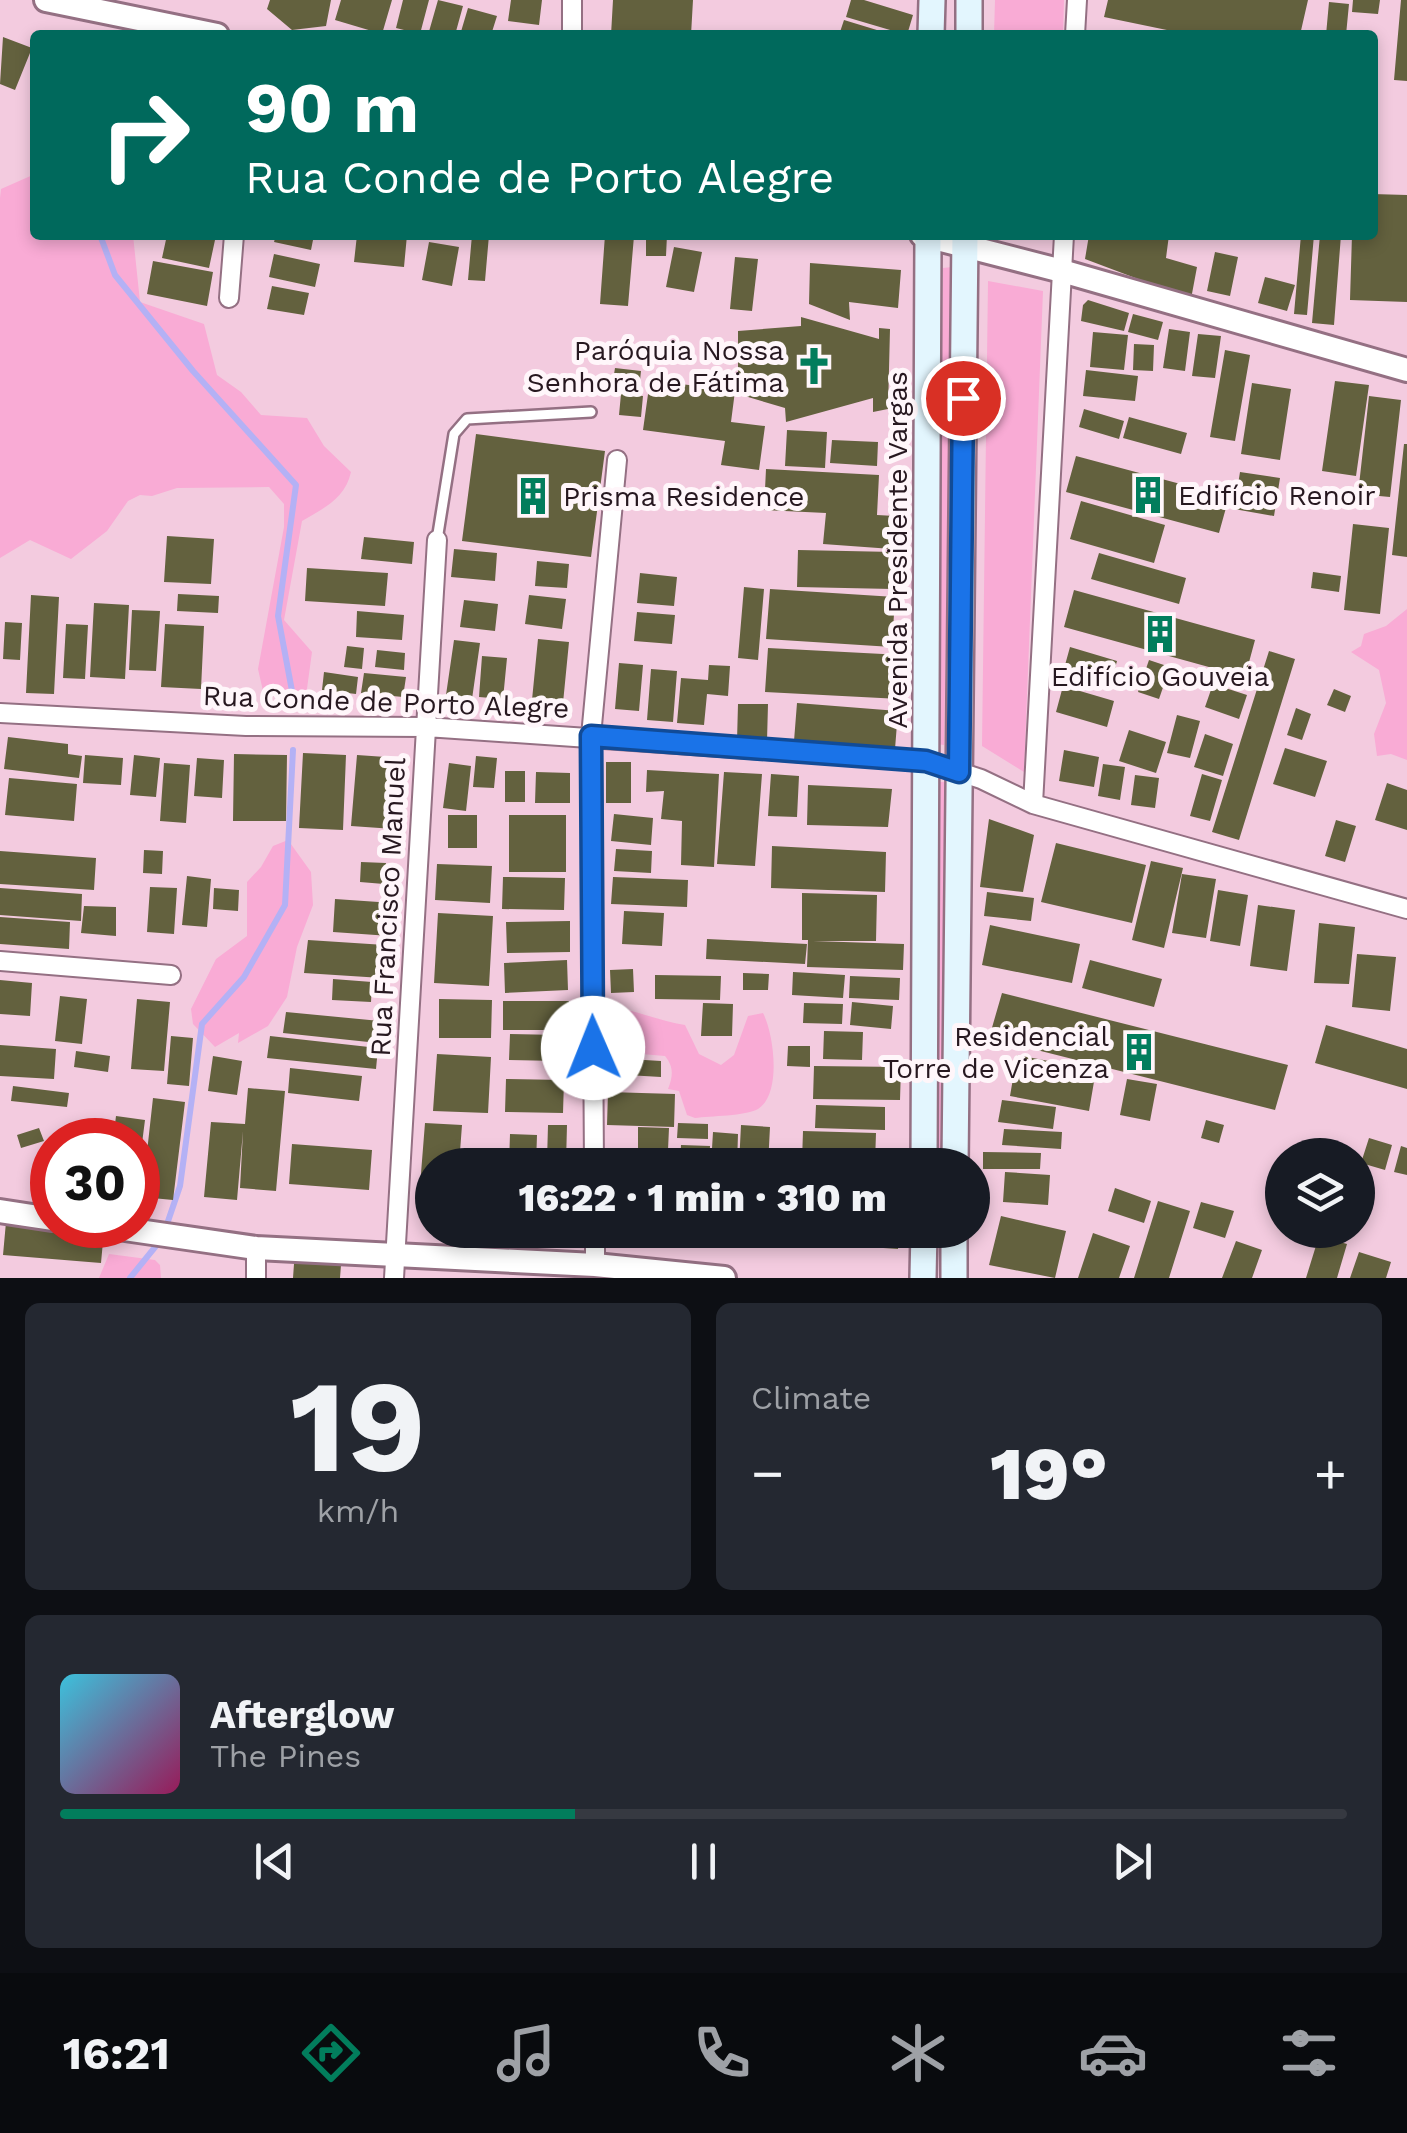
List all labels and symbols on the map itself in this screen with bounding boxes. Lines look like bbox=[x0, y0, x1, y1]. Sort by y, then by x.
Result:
place label: Paróquia Nossa Senhora de Fátima bbox=[527, 334, 784, 399]
church icon: Paróquia Nossa Senhora de Fátima bbox=[793, 345, 835, 387]
pin bbox=[921, 356, 1006, 441]
street label: Avenida Presidente Vargas bbox=[881, 371, 914, 729]
building icon: Edifício Renoir bbox=[1127, 474, 1169, 516]
building icon: Prisma Residence bbox=[512, 475, 554, 517]
place label: Edifício Renoir bbox=[1178, 479, 1376, 512]
place label: Prisma Residence bbox=[563, 480, 805, 513]
building icon: Edifício Gouveia bbox=[1139, 613, 1181, 655]
place label: Edifício Gouveia bbox=[1051, 660, 1269, 693]
street label: Rua Conde de Porto Alegre bbox=[202, 679, 570, 725]
street label: Rua Francisco Manuel bbox=[364, 756, 412, 1057]
position arrow bbox=[541, 996, 645, 1100]
place label: Residencial Torre de Vicenza bbox=[882, 1020, 1109, 1085]
building icon: Residencial Torre de Vicenza bbox=[1118, 1031, 1160, 1073]
speed limit sign: 30 bbox=[30, 1118, 160, 1248]

